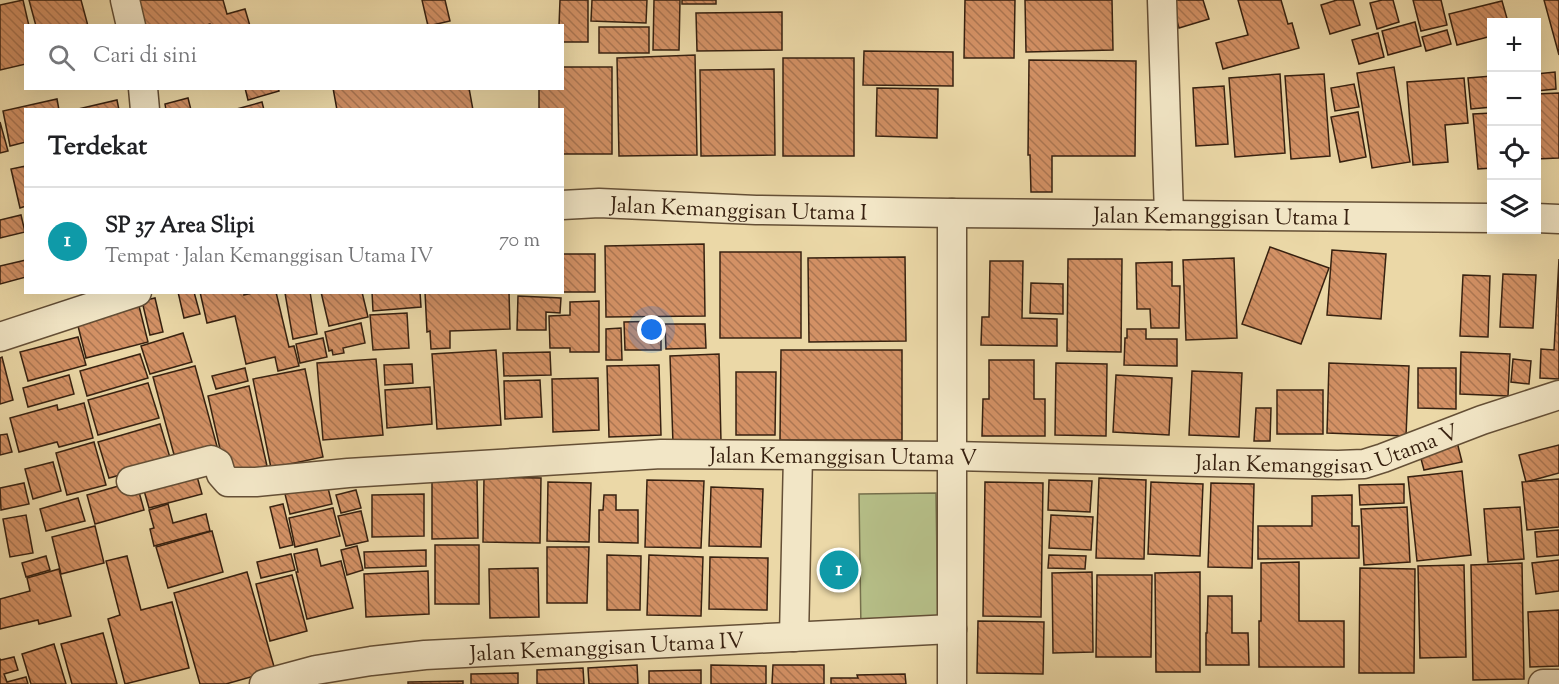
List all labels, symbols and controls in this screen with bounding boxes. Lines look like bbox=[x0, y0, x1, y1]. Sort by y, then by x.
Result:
map controls bbox=[1487, 18, 1541, 234]
button: + bbox=[1487, 18, 1541, 72]
search box bbox=[24, 24, 564, 90]
icon: search bbox=[45, 41, 78, 74]
text: Cari di sini bbox=[93, 41, 197, 73]
button: − bbox=[1487, 72, 1541, 126]
button: locate bbox=[1487, 126, 1541, 180]
text: Terdekat bbox=[48, 129, 147, 166]
button: layers bbox=[1487, 180, 1541, 234]
street label: Jalan Kemanggisan Utama I bbox=[609, 190, 867, 231]
street label: Jalan Kemanggisan Utama I bbox=[1092, 201, 1350, 236]
text: SP 37 Area Slipi bbox=[105, 211, 254, 243]
text: 1 bbox=[64, 227, 71, 256]
text: 70 m bbox=[499, 227, 540, 256]
text: Tempat · Jalan Kemanggisan Utama IV bbox=[105, 243, 433, 272]
your location bbox=[637, 315, 666, 344]
street label: Jalan Kemanggisan Utama V bbox=[1194, 418, 1464, 484]
street label: Jalan Kemanggisan Utama V bbox=[708, 441, 977, 476]
pin: 1 bbox=[820, 548, 858, 592]
street label: Jalan Kemanggisan Utama IV bbox=[468, 626, 745, 672]

